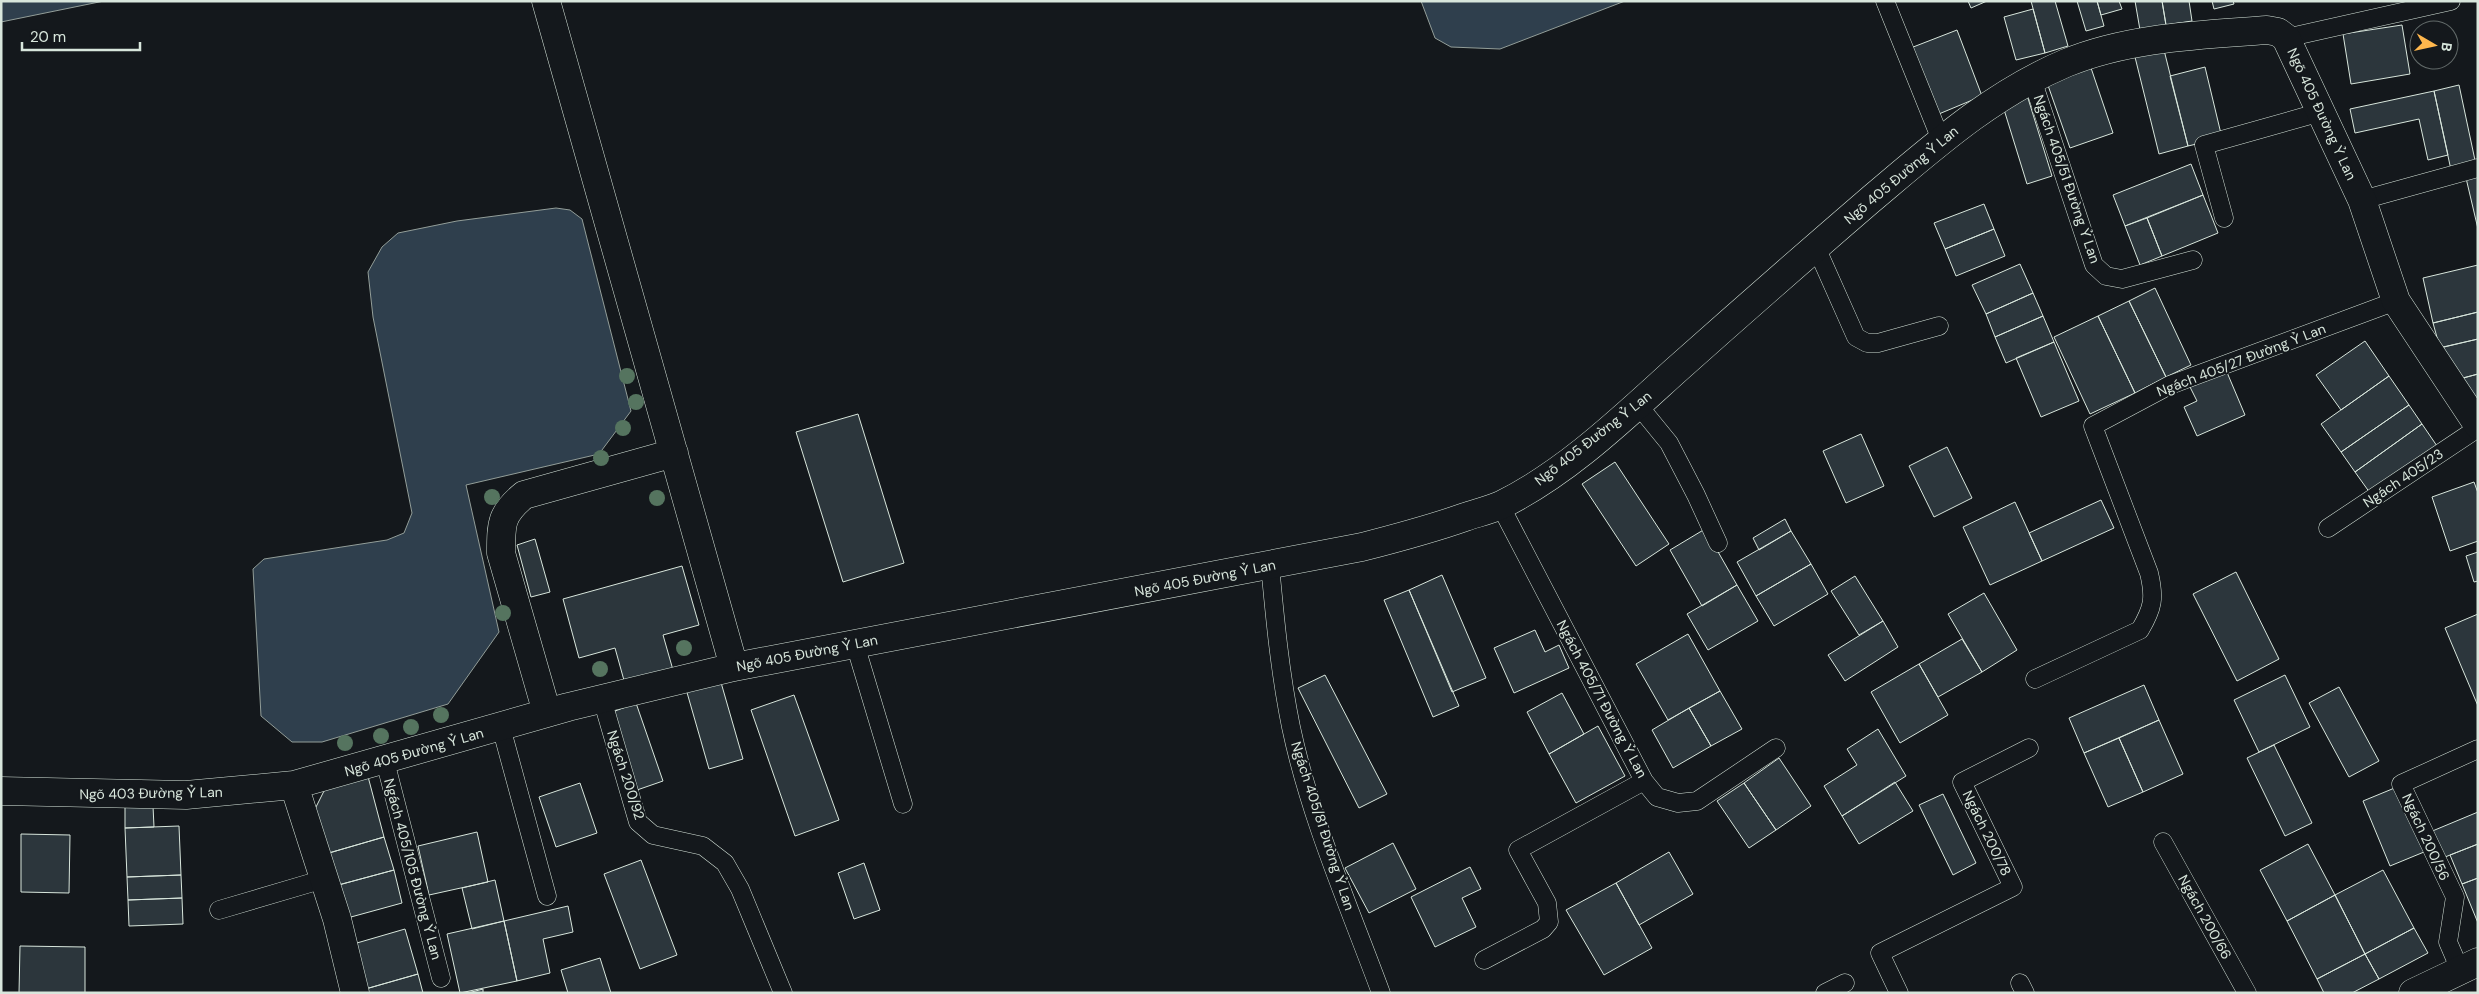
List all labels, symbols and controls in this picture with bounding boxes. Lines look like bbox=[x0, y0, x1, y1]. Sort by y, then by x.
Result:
scale bar bbox=[22, 20, 140, 52]
north arrow bbox=[2409, 20, 2459, 70]
text: 20 m bbox=[30, 27, 66, 47]
text: B bbox=[2437, 41, 2456, 53]
street label: Ngõ 405 Đường Ỷ Lan bbox=[2283, 45, 2361, 183]
street label: Ngách 405/51 Đường Ỷ Lan bbox=[2030, 92, 2104, 266]
street label: Ngõ 405 Đường Ỷ Lan bbox=[1840, 122, 1962, 228]
street label: Ngách 405/27 Đường Ỷ Lan bbox=[2154, 319, 2328, 401]
street label: Ngõ 405 Đường Ỷ Lan bbox=[1531, 387, 1655, 489]
street label: Ngách 405/23 bbox=[2359, 445, 2447, 511]
street label: Ngõ 405 Đường Ỷ Lan bbox=[1133, 555, 1277, 601]
street label: Ngách 405/71 Đường Ỷ Lan bbox=[1553, 617, 1651, 781]
street label: Ngõ 405 Đường Ỷ Lan bbox=[735, 630, 879, 676]
street label: Ngõ 405 Đường Ỷ Lan bbox=[342, 724, 486, 780]
street label: Ngách 200/92 bbox=[603, 728, 649, 822]
street label: Ngách 405/81 Đường Ỷ Lan bbox=[1287, 739, 1359, 913]
street label: Ngách 405/105 Đường Ỷ Lan bbox=[380, 776, 446, 962]
street label: Ngõ 403 Đường Ỷ Lan bbox=[79, 783, 223, 803]
street label: Ngách 200/78 bbox=[1959, 787, 2015, 879]
street label: Ngách 200/56 bbox=[2398, 791, 2454, 883]
street label: Ngách 200/66 bbox=[2174, 871, 2236, 963]

